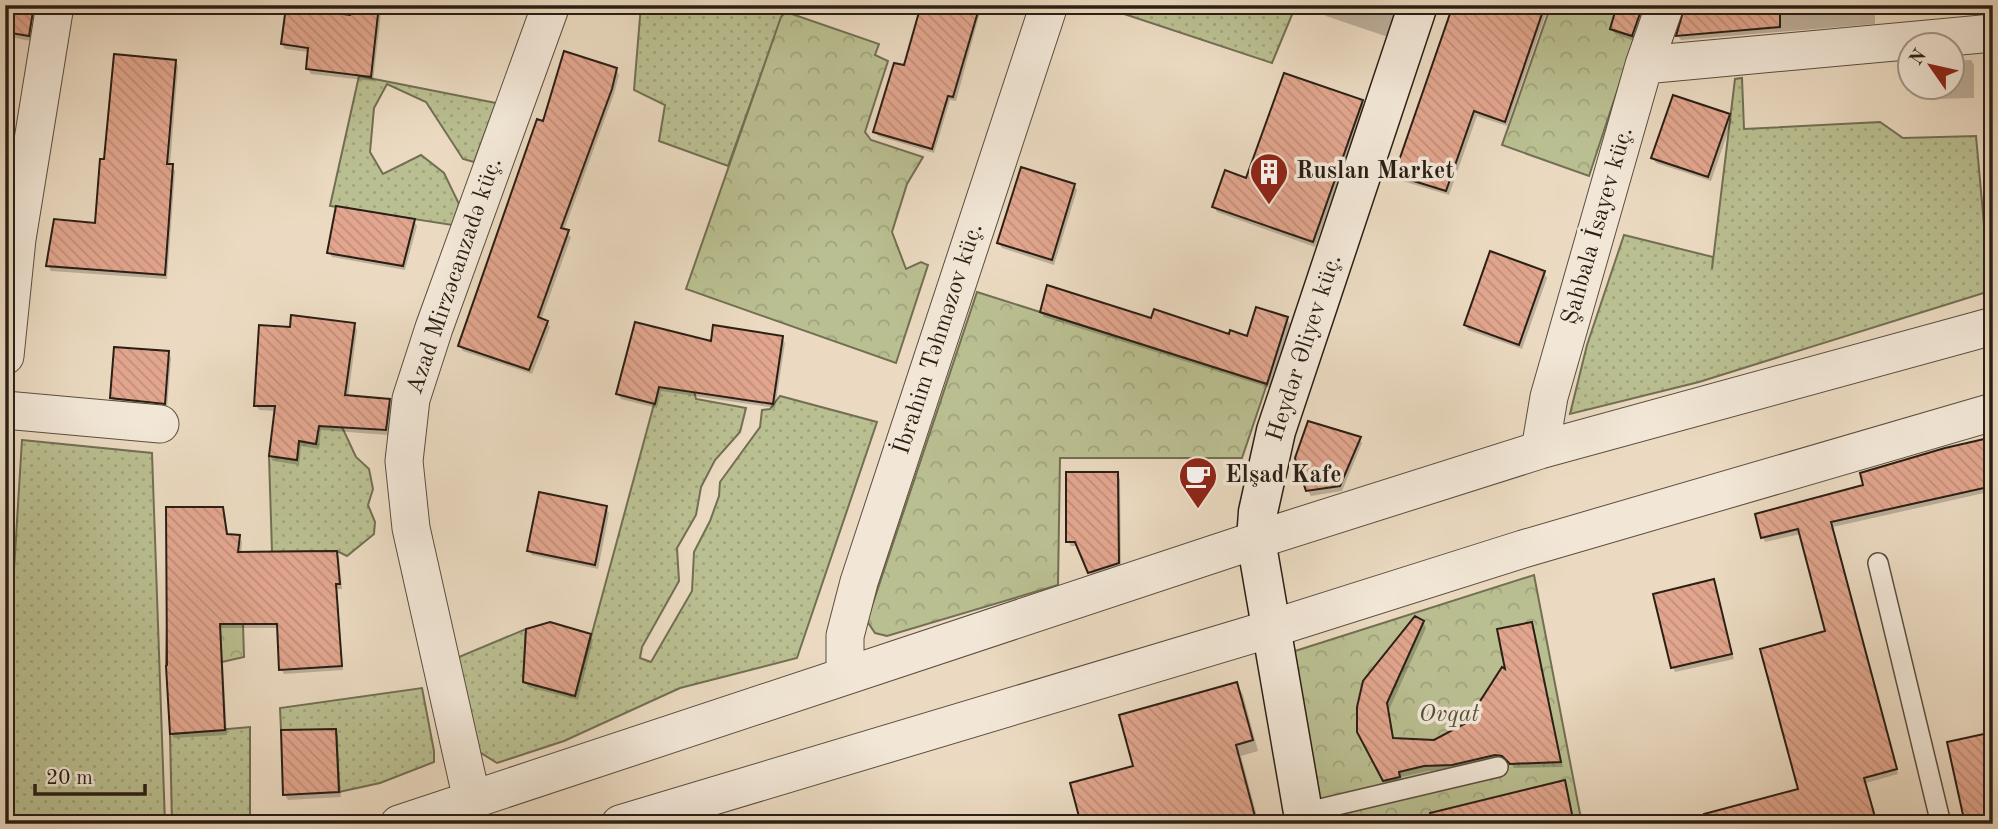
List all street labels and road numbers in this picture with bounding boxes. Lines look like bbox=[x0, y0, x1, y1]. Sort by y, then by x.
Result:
street label: Şahbala İsayev küç. bbox=[1555, 123, 1638, 328]
street label: Azad Mirzəcanzadə küç. bbox=[403, 155, 507, 397]
street label: İbrahim Təhməzov küç. bbox=[887, 219, 988, 458]
street label: Heydər Əliyev küç. bbox=[1263, 251, 1347, 445]

